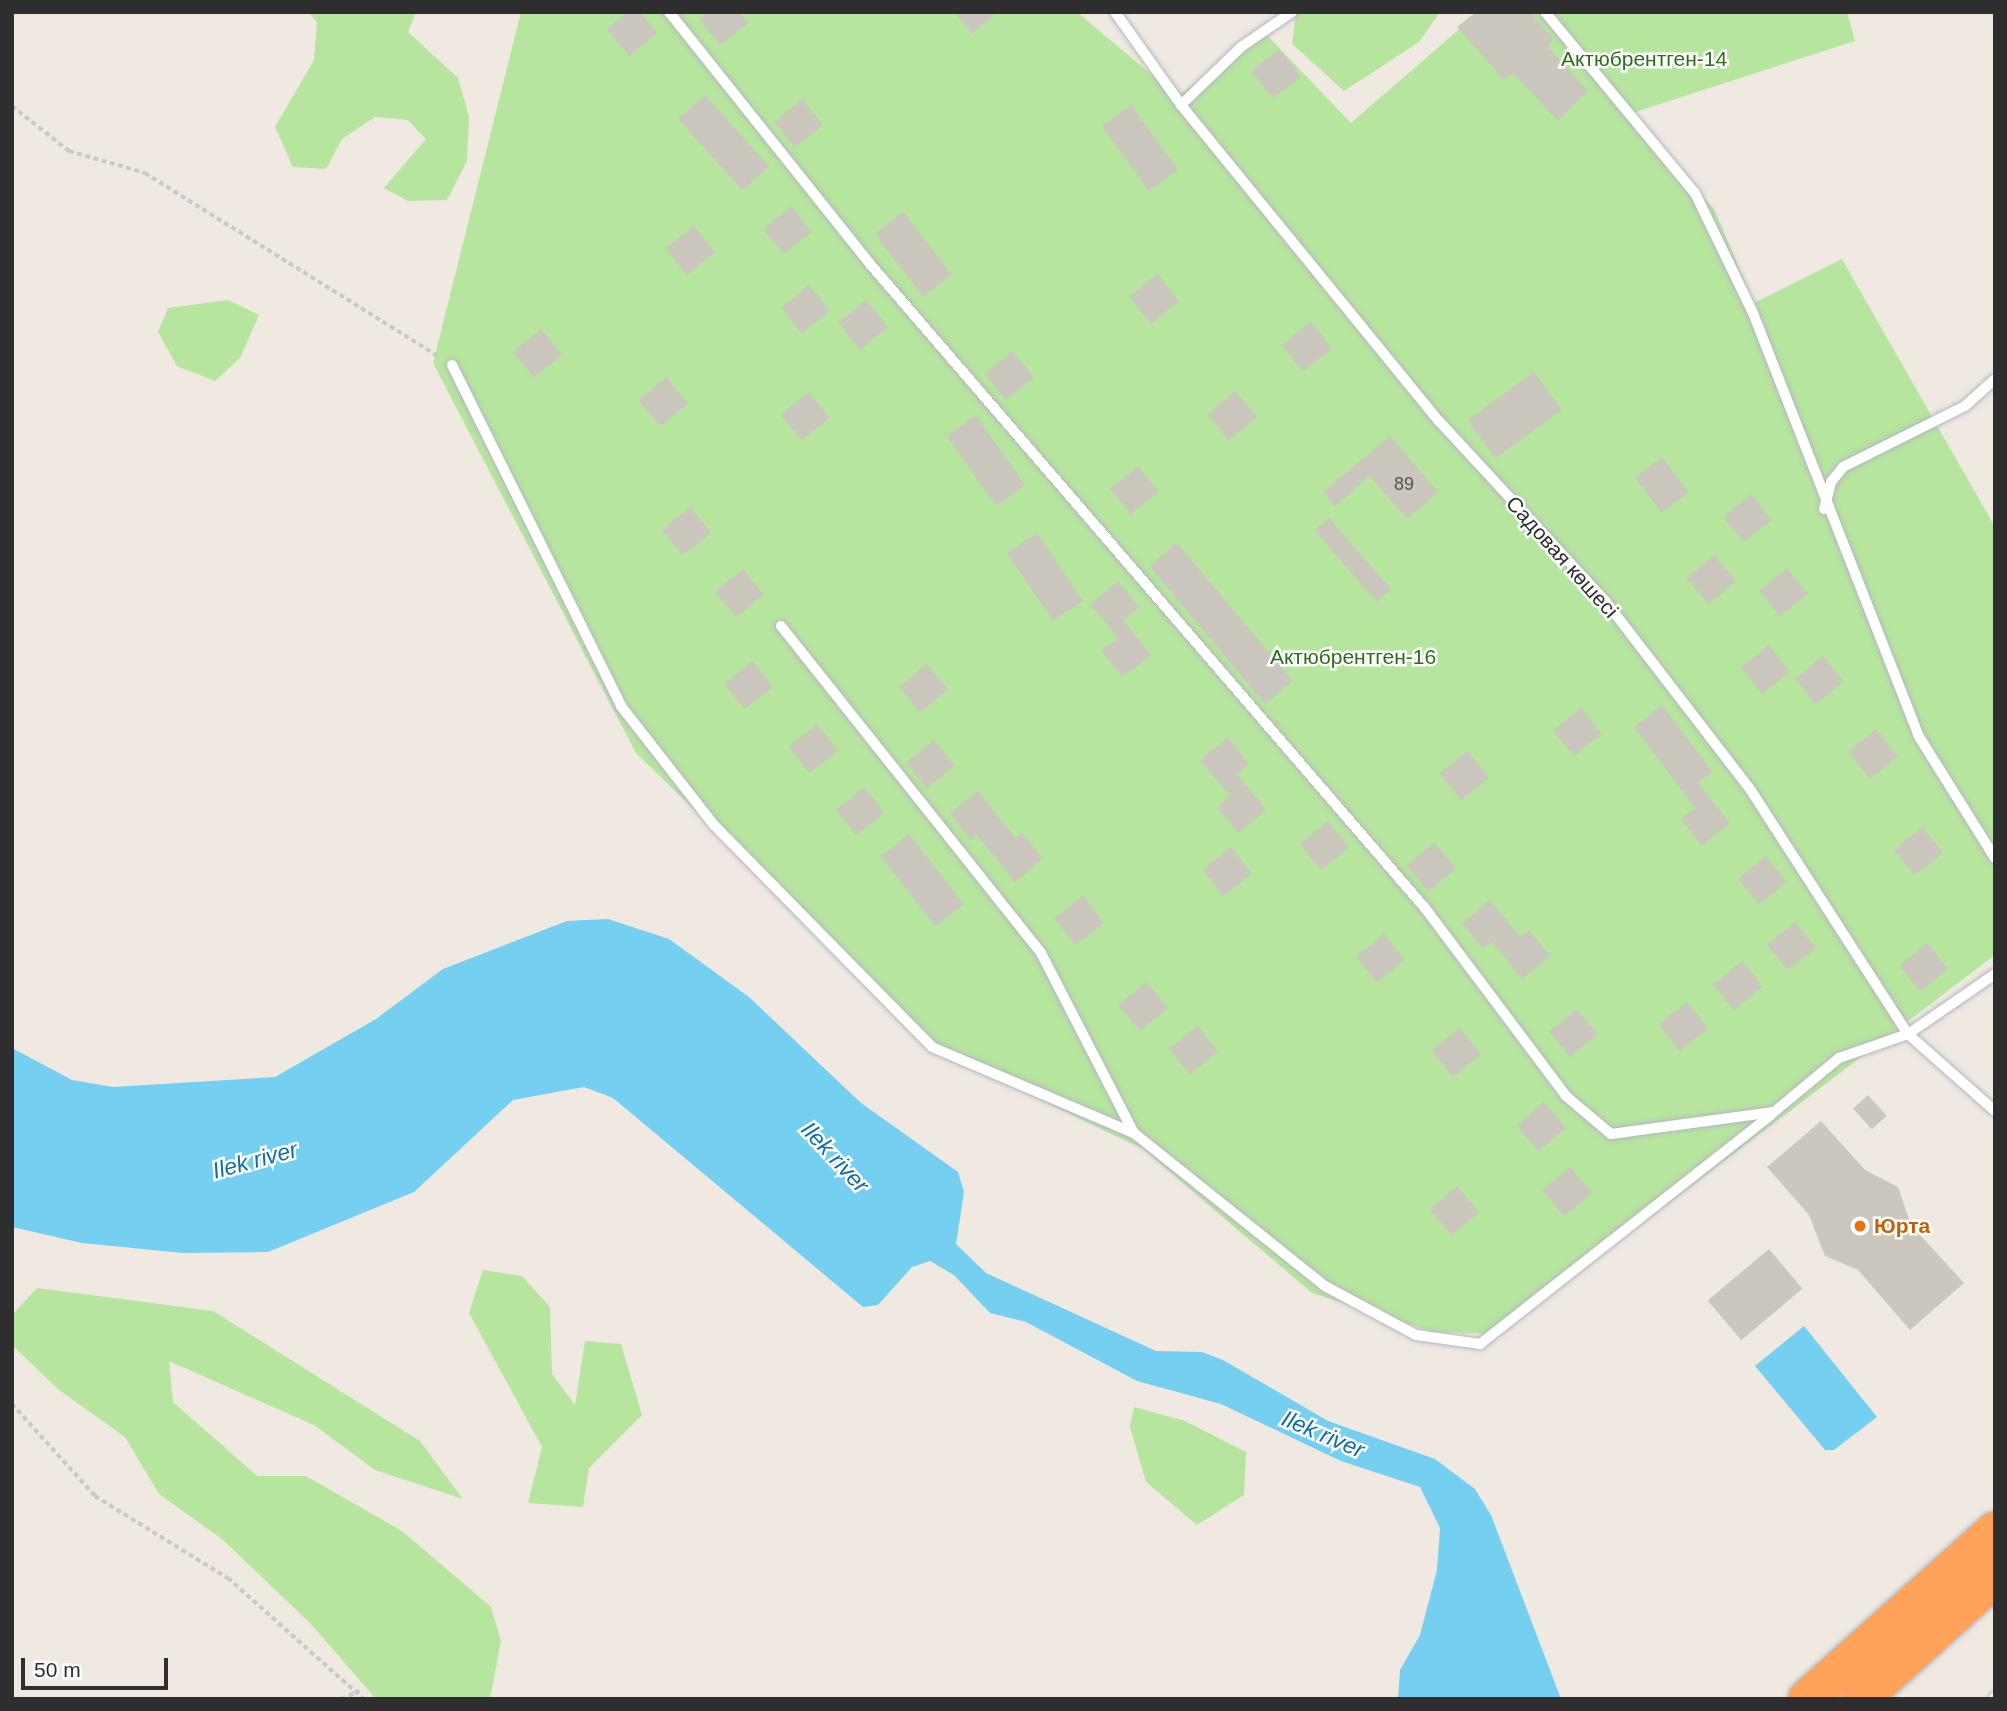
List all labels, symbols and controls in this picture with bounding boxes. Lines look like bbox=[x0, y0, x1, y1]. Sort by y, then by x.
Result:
park label: Актюбрентген-14 bbox=[1561, 46, 1727, 72]
house number: 89 bbox=[1394, 473, 1414, 495]
street label: Садовая көшесі bbox=[1501, 491, 1623, 623]
park label: Актюбрентген-16 bbox=[1270, 644, 1436, 670]
water label: Ilek river bbox=[795, 1116, 875, 1198]
water label: Ilek river bbox=[209, 1135, 301, 1185]
place label: Юрта bbox=[1874, 1213, 1930, 1239]
marker: Юрта bbox=[1852, 1218, 1868, 1234]
water label: Ilek river bbox=[1278, 1404, 1368, 1464]
scale bar bbox=[24, 1644, 172, 1688]
text: 50 m bbox=[34, 1658, 81, 1681]

